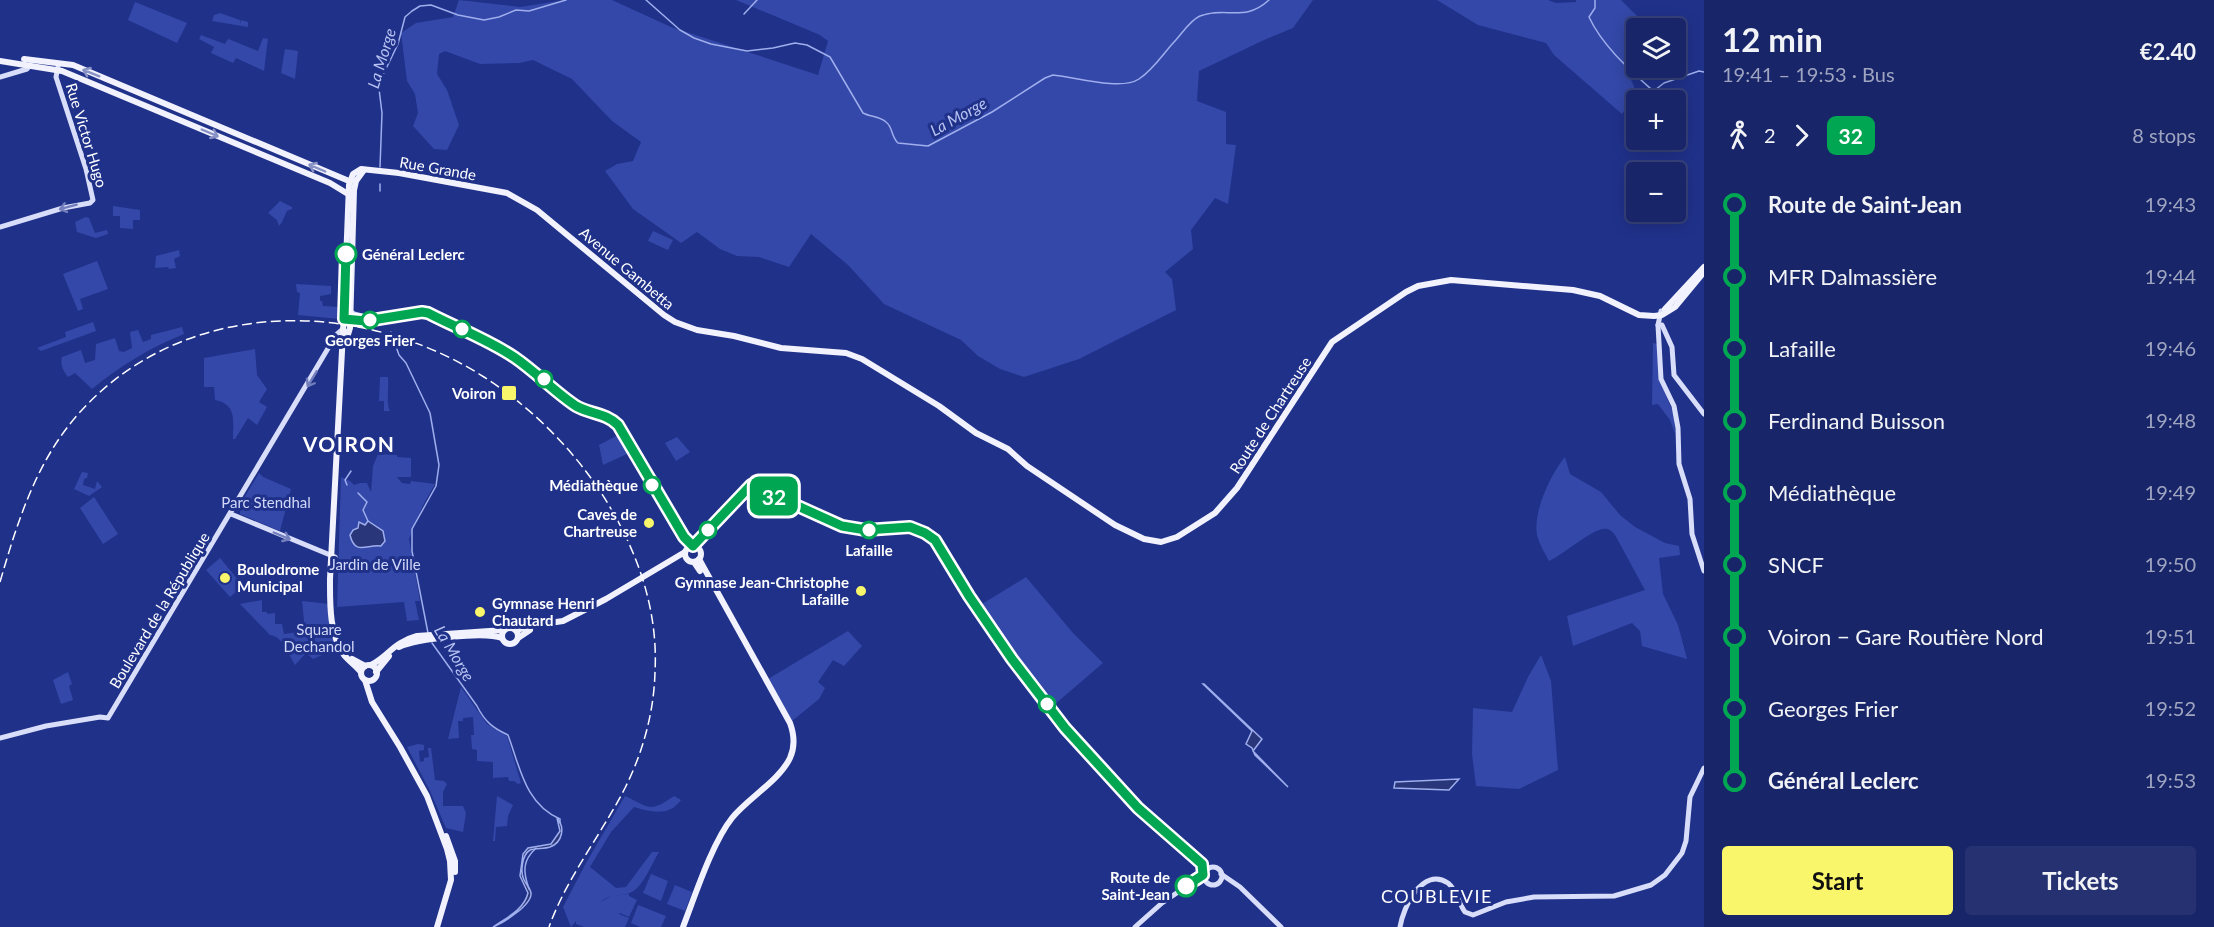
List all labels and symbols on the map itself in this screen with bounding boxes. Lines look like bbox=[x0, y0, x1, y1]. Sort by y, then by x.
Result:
water label: La Morge bbox=[363, 25, 399, 90]
one-way arrow bbox=[82, 67, 100, 78]
street label: Rue Victor Hugo bbox=[63, 81, 111, 189]
water label: La Morge bbox=[926, 93, 990, 139]
one-way arrow bbox=[200, 128, 219, 139]
street label: Rue Grande bbox=[398, 152, 478, 184]
one-way arrow bbox=[308, 161, 326, 172]
one-way arrow bbox=[58, 202, 77, 213]
street label: Avenue Gambetta bbox=[576, 223, 678, 313]
marker: Général Leclerc bbox=[335, 243, 357, 265]
place label: Général Leclerc bbox=[362, 245, 465, 263]
marker: Georges Frier bbox=[361, 311, 379, 329]
unlabelled marker bbox=[453, 320, 471, 338]
place label: Georges Frier bbox=[325, 331, 415, 349]
street label: Route de Chartreuse bbox=[1226, 353, 1315, 477]
one-way arrow bbox=[305, 370, 317, 387]
unlabelled marker bbox=[535, 370, 553, 388]
place label: Voiron bbox=[451, 384, 496, 402]
marker: Voiron bbox=[500, 384, 518, 402]
district label: VOIRON bbox=[302, 431, 395, 456]
place label: Médiathèque bbox=[549, 476, 638, 494]
marker: Médiathèque bbox=[643, 476, 661, 494]
line badge: 32 bbox=[747, 476, 801, 516]
park label: Parc Stendhal bbox=[221, 493, 311, 511]
place label: Caves de Chartreuse bbox=[563, 505, 637, 540]
marker: Caves de Chartreuse bbox=[642, 516, 656, 530]
unlabelled marker bbox=[699, 521, 717, 539]
marker: Lafaille bbox=[860, 521, 878, 539]
street label: Boulevard de la République bbox=[105, 529, 213, 691]
one-way arrow bbox=[273, 531, 291, 542]
place label: Lafaille bbox=[845, 541, 893, 559]
park label: Jardin de Ville bbox=[329, 555, 421, 573]
place label: Boulodrome Municipal bbox=[237, 560, 319, 595]
marker: Boulodrome Municipal bbox=[218, 571, 232, 585]
place label: Gymnase Jean-Christophe Lafaille bbox=[675, 573, 849, 608]
marker: Gymnase Jean-Christophe Lafaille bbox=[854, 584, 868, 598]
place label: Gymnase Henri Chautard bbox=[492, 594, 595, 629]
marker: Gymnase Henri Chautard bbox=[473, 605, 487, 619]
park label: Square Dechandol bbox=[283, 620, 355, 655]
water label: La Morge bbox=[431, 622, 479, 685]
unlabelled marker bbox=[1038, 695, 1056, 713]
place label: Route de Saint-Jean bbox=[1101, 868, 1170, 903]
marker: Route de Saint-Jean bbox=[1175, 875, 1197, 897]
district label: COUBLEVIE bbox=[1381, 885, 1493, 907]

